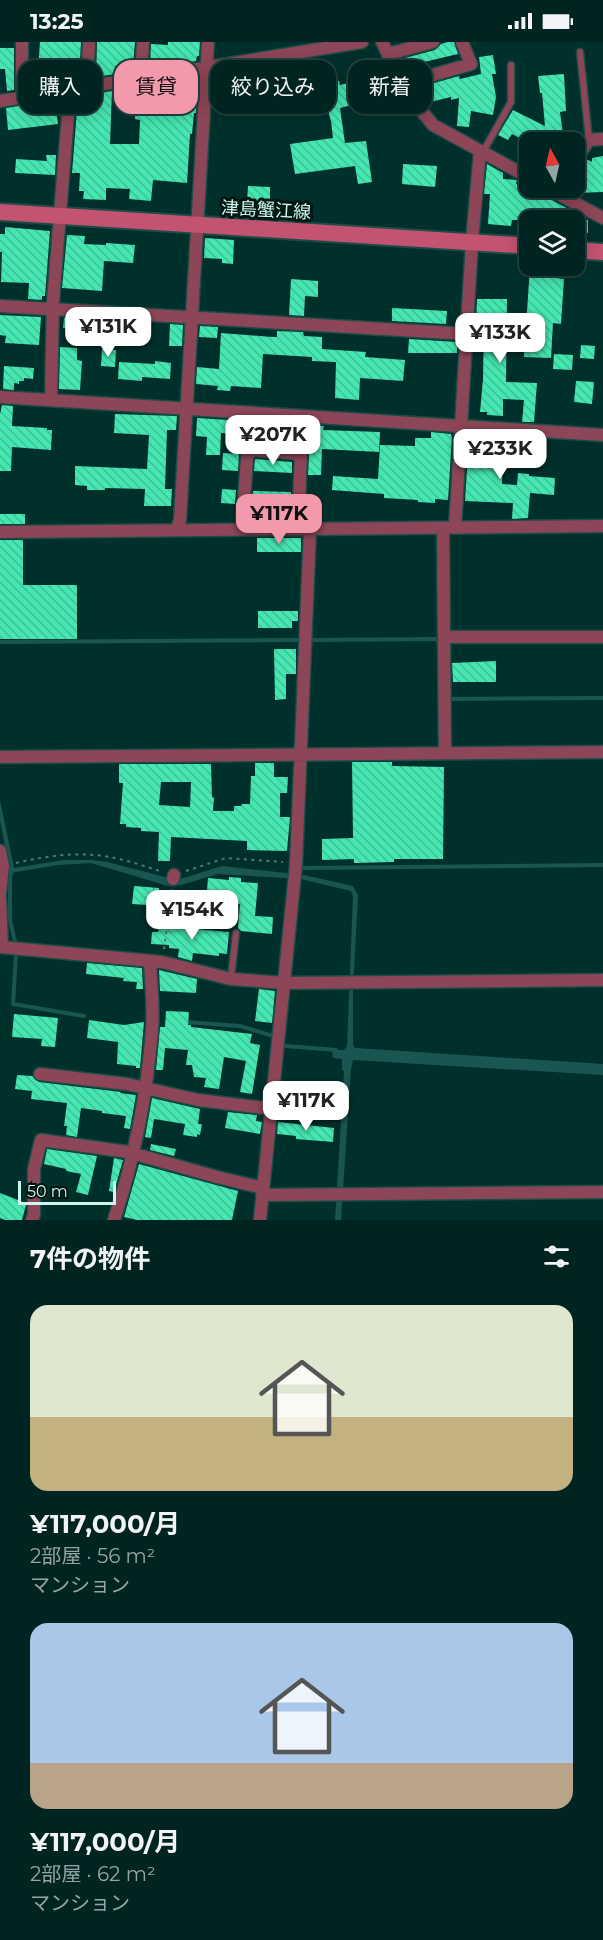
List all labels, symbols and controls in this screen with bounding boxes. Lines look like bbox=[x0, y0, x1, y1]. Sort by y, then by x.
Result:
text: 13:25 bbox=[30, 8, 83, 35]
chip: 購入 bbox=[18, 60, 102, 114]
chip: 賃貸 bbox=[114, 60, 198, 114]
chip: 絞り込み bbox=[210, 60, 336, 114]
chip: 新着 bbox=[348, 60, 432, 114]
north arrow bbox=[519, 132, 585, 198]
map controls bbox=[519, 132, 585, 276]
street label: 津島蟹江線 bbox=[220, 197, 312, 223]
button: layers bbox=[519, 210, 585, 276]
pin: ¥131K bbox=[66, 307, 150, 358]
pin: ¥133K bbox=[458, 313, 542, 364]
text: ¥131K bbox=[79, 314, 137, 338]
text: ¥133K bbox=[469, 320, 531, 344]
pin: ¥207K bbox=[231, 415, 315, 466]
text: ¥207K bbox=[239, 422, 307, 446]
pin: ¥233K bbox=[458, 429, 542, 480]
text: ¥233K bbox=[468, 436, 532, 460]
pin: ¥117K bbox=[237, 494, 321, 545]
text: ¥117K bbox=[250, 501, 308, 525]
pin: ¥154K bbox=[150, 890, 234, 941]
text: ¥154K bbox=[160, 897, 224, 921]
pin: ¥117K bbox=[264, 1081, 348, 1132]
text: ¥117K bbox=[277, 1088, 335, 1112]
scale bar bbox=[18, 1178, 116, 1206]
text: 50 m bbox=[27, 1182, 68, 1201]
icon: filters bbox=[540, 1240, 573, 1273]
text: 7件の物件 bbox=[30, 1243, 150, 1275]
icon: home bbox=[248, 1344, 356, 1452]
text: ¥117,000/月 bbox=[30, 1508, 180, 1540]
text: 2部屋 · 56 m² bbox=[30, 1544, 155, 1568]
text: マンション bbox=[30, 1573, 130, 1597]
icon: home bbox=[248, 1662, 356, 1770]
text: ¥117,000/月 bbox=[30, 1826, 180, 1858]
text: 2部屋 · 62 m² bbox=[30, 1862, 155, 1886]
text: マンション bbox=[30, 1891, 130, 1915]

